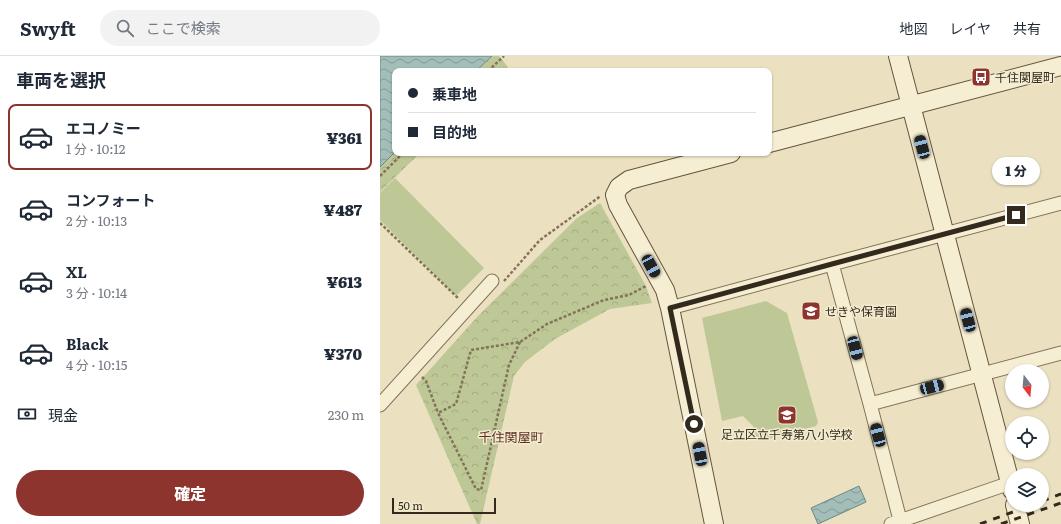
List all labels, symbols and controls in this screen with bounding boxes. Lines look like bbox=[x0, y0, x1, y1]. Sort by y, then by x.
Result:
search box bbox=[100, 10, 380, 46]
text: Swyft bbox=[20, 14, 76, 42]
text: ここで検索 bbox=[146, 16, 221, 39]
icon: search bbox=[114, 17, 136, 39]
text: 地図 bbox=[899, 18, 927, 38]
text: レイヤ bbox=[949, 18, 991, 38]
text: 共有 bbox=[1013, 18, 1041, 38]
text: 車両を選択 bbox=[16, 66, 106, 93]
bus stop icon: 千住関屋町 bbox=[970, 66, 992, 88]
place label: 千住関屋町 bbox=[995, 68, 1055, 86]
text: 乗車地 bbox=[432, 82, 477, 105]
text: エコノミー bbox=[66, 116, 141, 139]
icon: car bbox=[18, 119, 54, 155]
text: 目的地 bbox=[432, 120, 477, 143]
text: ¥361 bbox=[326, 126, 362, 149]
car bbox=[913, 134, 931, 160]
text: 1 分 · 10:12 bbox=[66, 139, 125, 158]
callout: 1 分 bbox=[992, 157, 1040, 185]
text: 1 分 bbox=[1005, 161, 1027, 180]
text: コンフォート bbox=[66, 188, 156, 211]
icon: car bbox=[18, 191, 54, 227]
text: ¥487 bbox=[324, 198, 362, 221]
route end bbox=[1007, 206, 1025, 224]
text: 2 分 · 10:13 bbox=[66, 211, 127, 230]
car bbox=[640, 253, 662, 279]
text: XL bbox=[66, 260, 87, 283]
icon: car bbox=[18, 263, 54, 299]
text: ¥613 bbox=[326, 270, 362, 293]
text: 3 分 · 10:14 bbox=[66, 283, 127, 302]
school or university icon: せきや保育園 bbox=[800, 300, 822, 322]
place label: せきや保育園 bbox=[825, 302, 897, 320]
car bbox=[959, 307, 977, 333]
text: Black bbox=[66, 332, 109, 355]
icon: car bbox=[18, 335, 54, 371]
car bbox=[846, 335, 864, 361]
text: ¥370 bbox=[324, 342, 362, 365]
text: 4 分 · 10:15 bbox=[66, 355, 127, 374]
north arrow bbox=[1005, 364, 1049, 408]
map controls bbox=[1005, 364, 1049, 512]
car bbox=[919, 378, 945, 396]
icon: cash bbox=[16, 403, 38, 425]
text: 現金 bbox=[48, 403, 78, 426]
school or university icon: 足立区立千寿第八小学校 bbox=[776, 404, 798, 426]
text: 230 m bbox=[328, 405, 364, 424]
route start bbox=[685, 415, 703, 433]
button: locate bbox=[1005, 416, 1049, 460]
car bbox=[869, 422, 887, 448]
place label: 足立区立千寿第八小学校 bbox=[721, 425, 853, 443]
district label: 千住関屋町 bbox=[478, 427, 544, 446]
car bbox=[692, 441, 708, 467]
button: layers bbox=[1005, 468, 1049, 512]
button: 確定 bbox=[16, 470, 364, 516]
scale bar bbox=[392, 496, 496, 515]
text: 50 m bbox=[398, 497, 423, 513]

